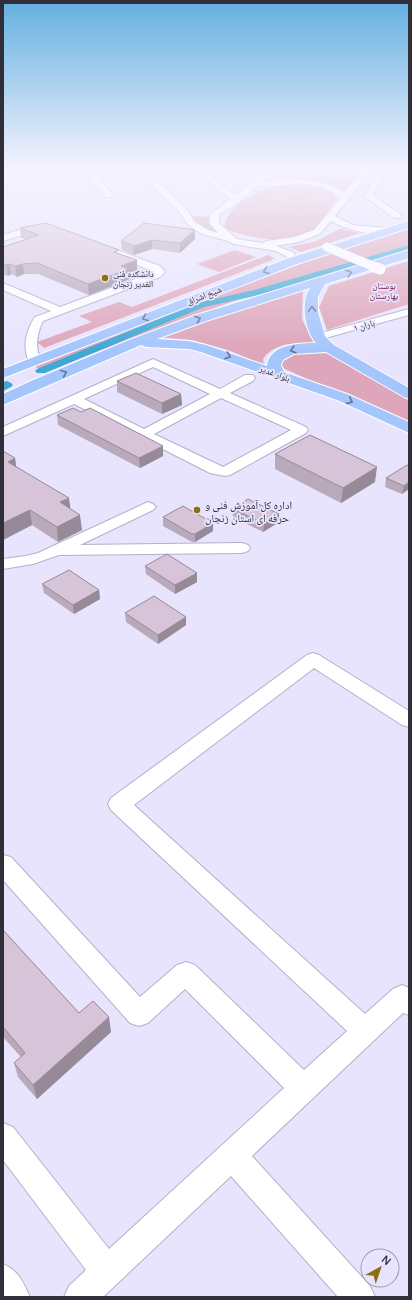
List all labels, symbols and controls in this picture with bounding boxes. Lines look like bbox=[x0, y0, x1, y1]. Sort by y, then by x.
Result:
place label: دانشکده فنی الغدیر زنجان bbox=[113, 267, 154, 290]
one-way arrow bbox=[262, 267, 269, 275]
one-way arrow bbox=[345, 269, 352, 278]
marker: دانشکده فنی الغدیر زنجان bbox=[100, 273, 110, 283]
park label: بوستان بهارستان bbox=[370, 279, 399, 302]
street label: شیخ اشراق bbox=[185, 282, 223, 308]
one-way arrow bbox=[308, 306, 316, 312]
one-way arrow bbox=[141, 314, 148, 322]
one-way arrow bbox=[194, 315, 201, 324]
street label: باران ۱ bbox=[352, 316, 377, 334]
one-way arrow bbox=[289, 345, 296, 354]
one-way arrow bbox=[224, 352, 231, 360]
street label: بلوار غدیر bbox=[257, 361, 293, 385]
one-way arrow bbox=[60, 369, 67, 377]
one-way arrow bbox=[345, 396, 353, 404]
place label: اداره کل آموزش فنی و حرفه ای استان زنجان bbox=[205, 497, 292, 525]
marker: اداره کل آموزش فنی و حرفه ای استان زنجان bbox=[192, 505, 202, 515]
north arrow bbox=[360, 1248, 400, 1288]
text: N bbox=[379, 1252, 395, 1268]

